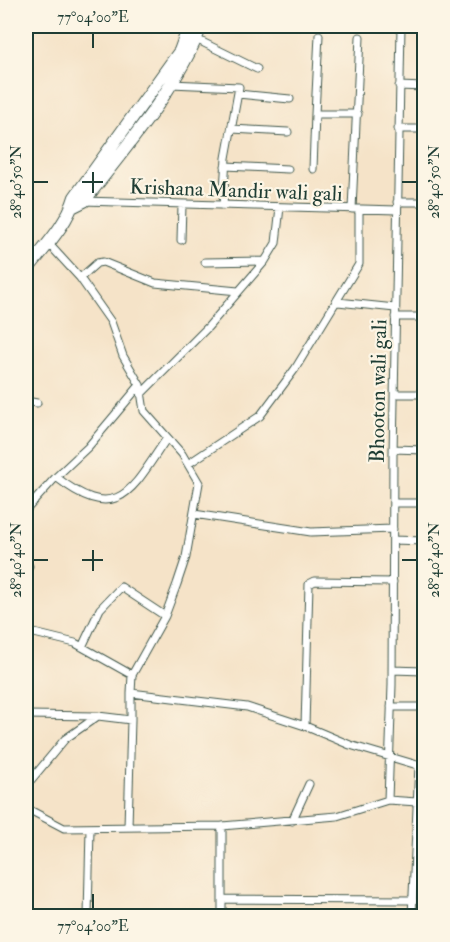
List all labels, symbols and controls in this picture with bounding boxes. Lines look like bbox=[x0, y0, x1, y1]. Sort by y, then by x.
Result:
text: 77°04'00"E bbox=[57, 8, 129, 27]
text: 28°40'50"N bbox=[7, 145, 26, 219]
text: 28°40'50"N bbox=[425, 145, 444, 219]
street label: Krishana Mandir wali gali bbox=[129, 173, 343, 208]
street label: Bhooton wali gali bbox=[364, 318, 393, 463]
text: 28°40'40"N bbox=[7, 522, 26, 598]
text: 28°40'40"N bbox=[425, 522, 444, 598]
text: 77°04'00"E bbox=[57, 917, 129, 936]

